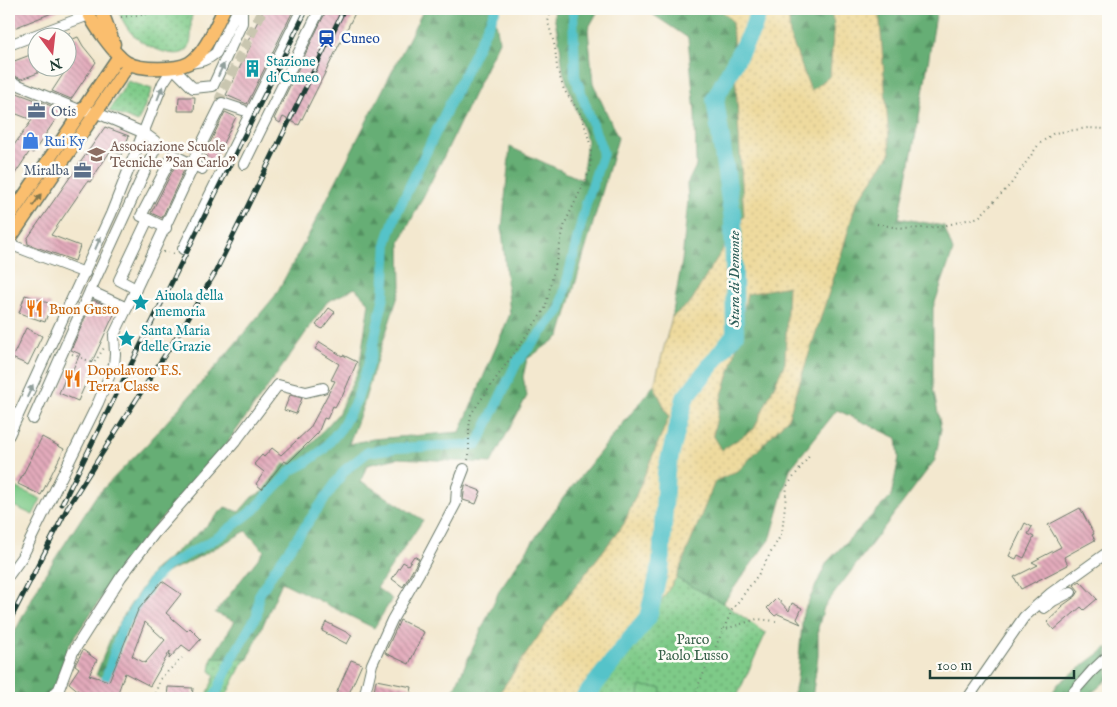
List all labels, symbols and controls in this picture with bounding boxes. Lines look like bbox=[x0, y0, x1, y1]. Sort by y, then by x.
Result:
north arrow bbox=[28, 28, 78, 78]
station icon: Cuneo bbox=[317, 28, 337, 48]
place label: Cuneo bbox=[341, 30, 380, 48]
text: N bbox=[47, 53, 64, 74]
place label: Stazione di Cuneo bbox=[266, 53, 319, 87]
building icon: Stazione di Cuneo bbox=[242, 59, 262, 79]
one-way arrow bbox=[217, 63, 225, 77]
one-way arrow bbox=[156, 85, 164, 100]
office icon: Otis bbox=[27, 101, 47, 121]
place label: Otis bbox=[51, 103, 76, 121]
shop icon: Rui Ky bbox=[20, 131, 40, 151]
place label: Rui Ky bbox=[44, 133, 85, 151]
place label: Associazione Scuole Tecniche "San Carlo" bbox=[109, 138, 236, 172]
school or university icon: Associazione Scuole Tecniche "San Carlo" bbox=[86, 144, 106, 164]
office icon: Miralba bbox=[73, 160, 93, 180]
place label: Miralba bbox=[24, 162, 70, 180]
one-way arrow bbox=[32, 194, 42, 207]
water label: Stura di Demonte bbox=[725, 230, 744, 328]
one-way arrow bbox=[94, 236, 102, 250]
place label: Aiuola della memoria bbox=[154, 287, 224, 321]
place icon: Aiuola della memoria bbox=[131, 293, 151, 313]
restaurant icon: Buon Gusto bbox=[25, 299, 45, 319]
place label: Buon Gusto bbox=[49, 301, 120, 319]
place label: Santa Maria delle Grazie bbox=[141, 322, 211, 356]
place icon: Santa Maria delle Grazie bbox=[117, 328, 137, 348]
place label: Dopolavoro F.S. Terza Classe bbox=[87, 362, 181, 396]
restaurant icon: Dopolavoro F.S. Terza Classe bbox=[63, 368, 83, 388]
one-way arrow bbox=[26, 384, 34, 398]
park label: Parco Paolo Lusso bbox=[658, 631, 729, 665]
scale bar bbox=[930, 647, 1073, 679]
text: 100 m bbox=[937, 656, 973, 675]

